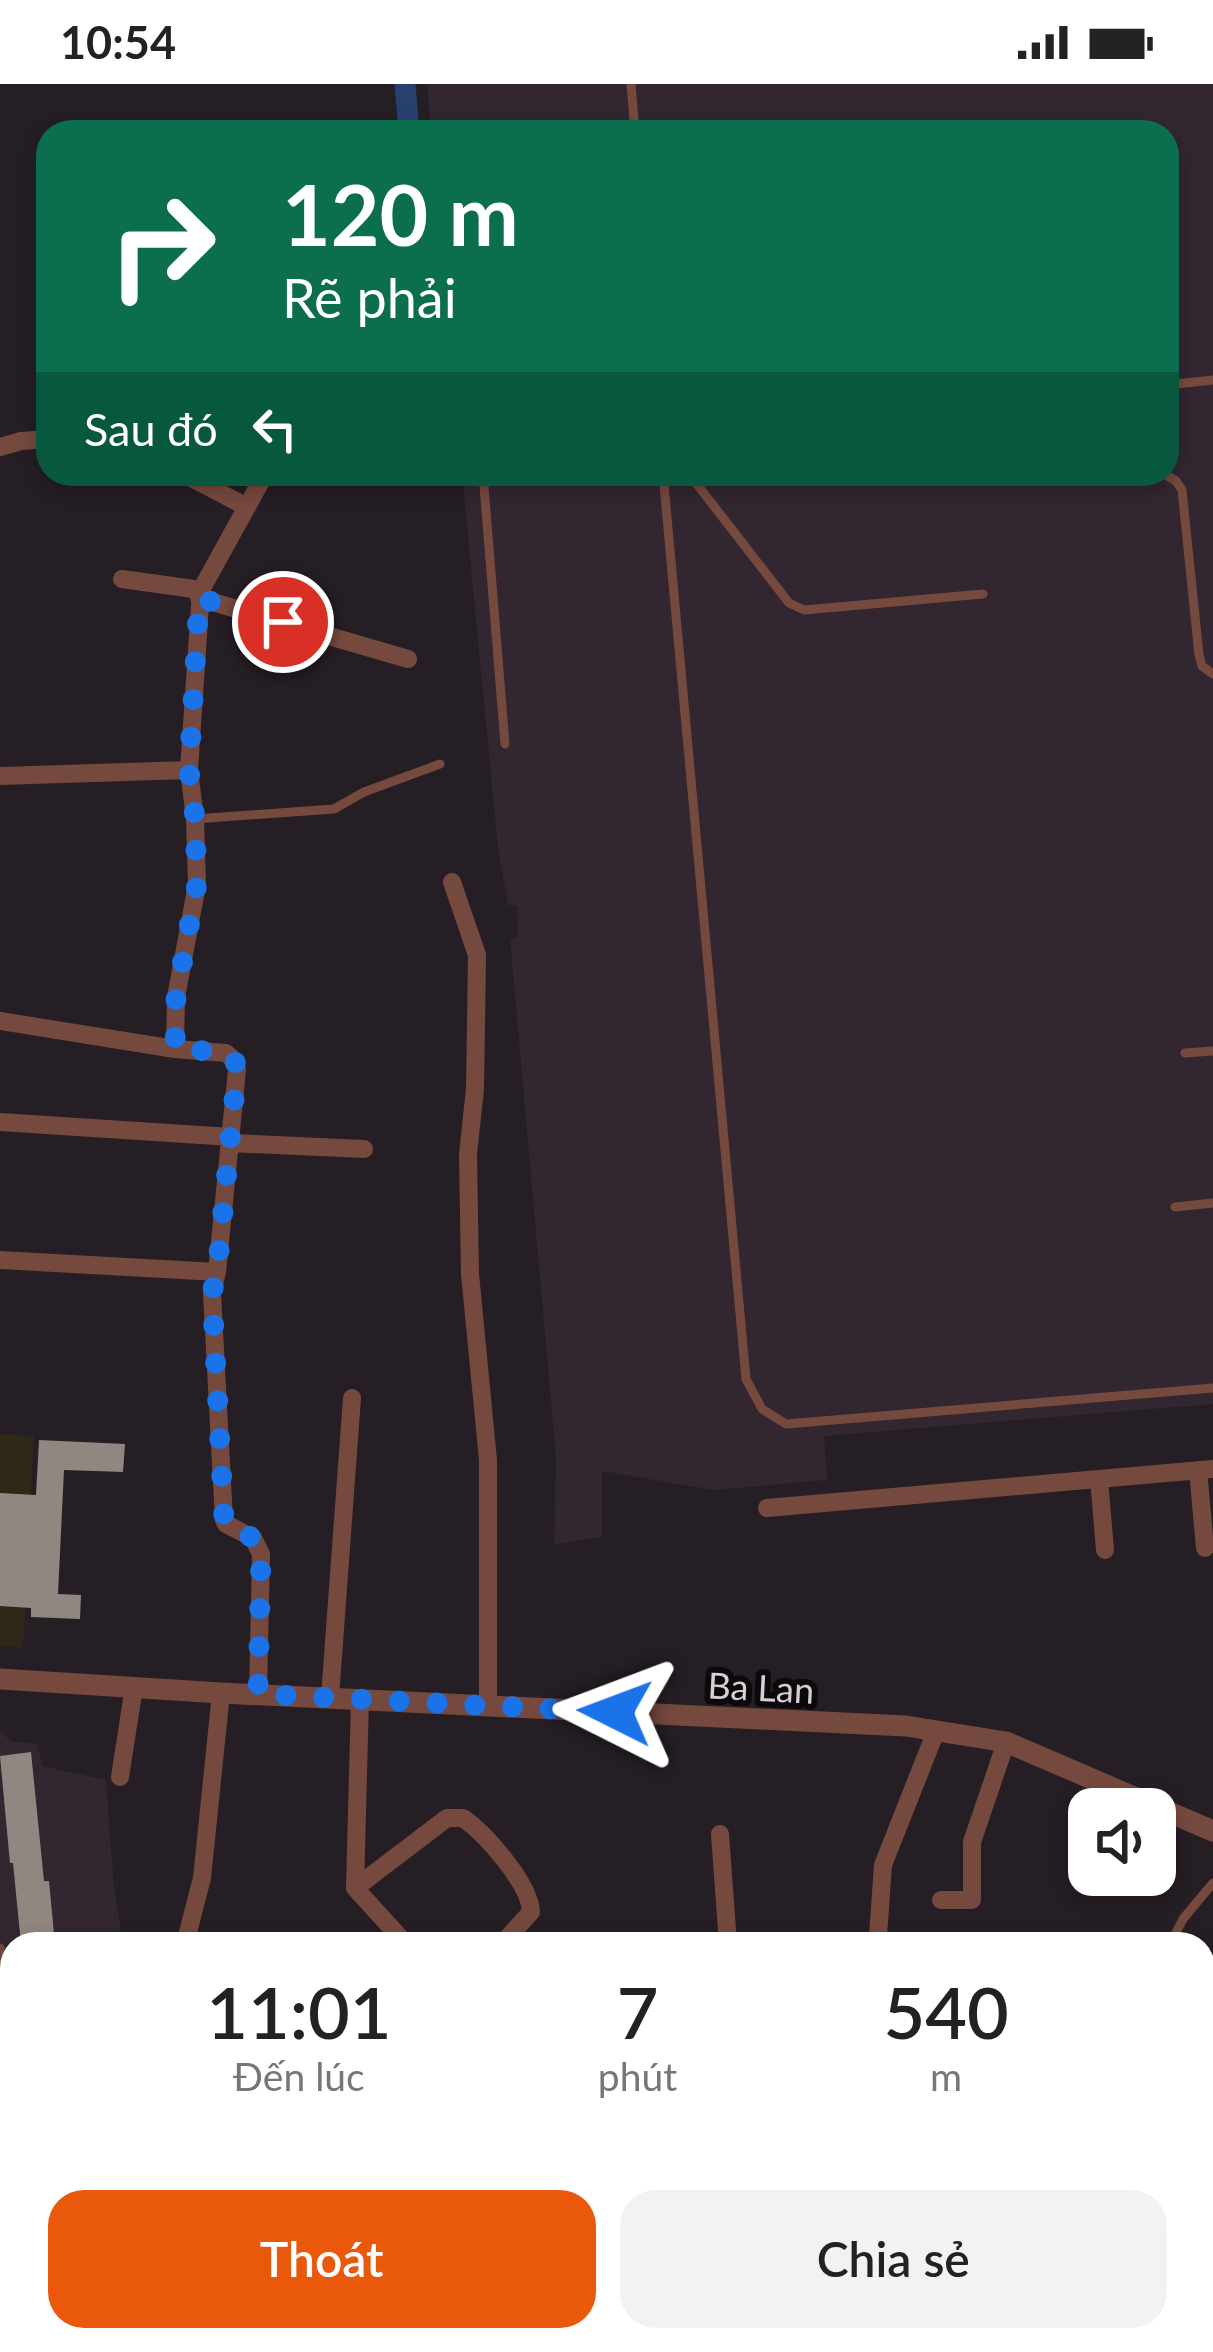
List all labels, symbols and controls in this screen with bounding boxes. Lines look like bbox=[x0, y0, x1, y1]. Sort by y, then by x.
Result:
text: 10:54 bbox=[60, 15, 176, 69]
text: 120 m bbox=[282, 163, 519, 264]
icon: right bbox=[84, 168, 240, 324]
text: Rẽ phải bbox=[282, 265, 457, 330]
icon: left bbox=[242, 396, 308, 462]
text: Sau đó bbox=[84, 402, 218, 456]
pin bbox=[232, 571, 334, 673]
icon: arrive bbox=[250, 589, 316, 655]
position arrow bbox=[552, 1649, 678, 1775]
street label: Ba Lan bbox=[707, 1662, 815, 1712]
map controls bbox=[1068, 1788, 1176, 1896]
button: sound bbox=[1068, 1788, 1176, 1896]
text: 11:01 bbox=[206, 1968, 392, 2054]
text: 7 bbox=[617, 1968, 658, 2054]
text: 540 bbox=[883, 1968, 1009, 2054]
text: Đến lúc bbox=[233, 2053, 365, 2099]
text: phút bbox=[598, 2053, 677, 2099]
text: m bbox=[930, 2053, 962, 2099]
button: Thoát bbox=[48, 2190, 596, 2328]
button: Chia sẻ bbox=[620, 2190, 1167, 2328]

